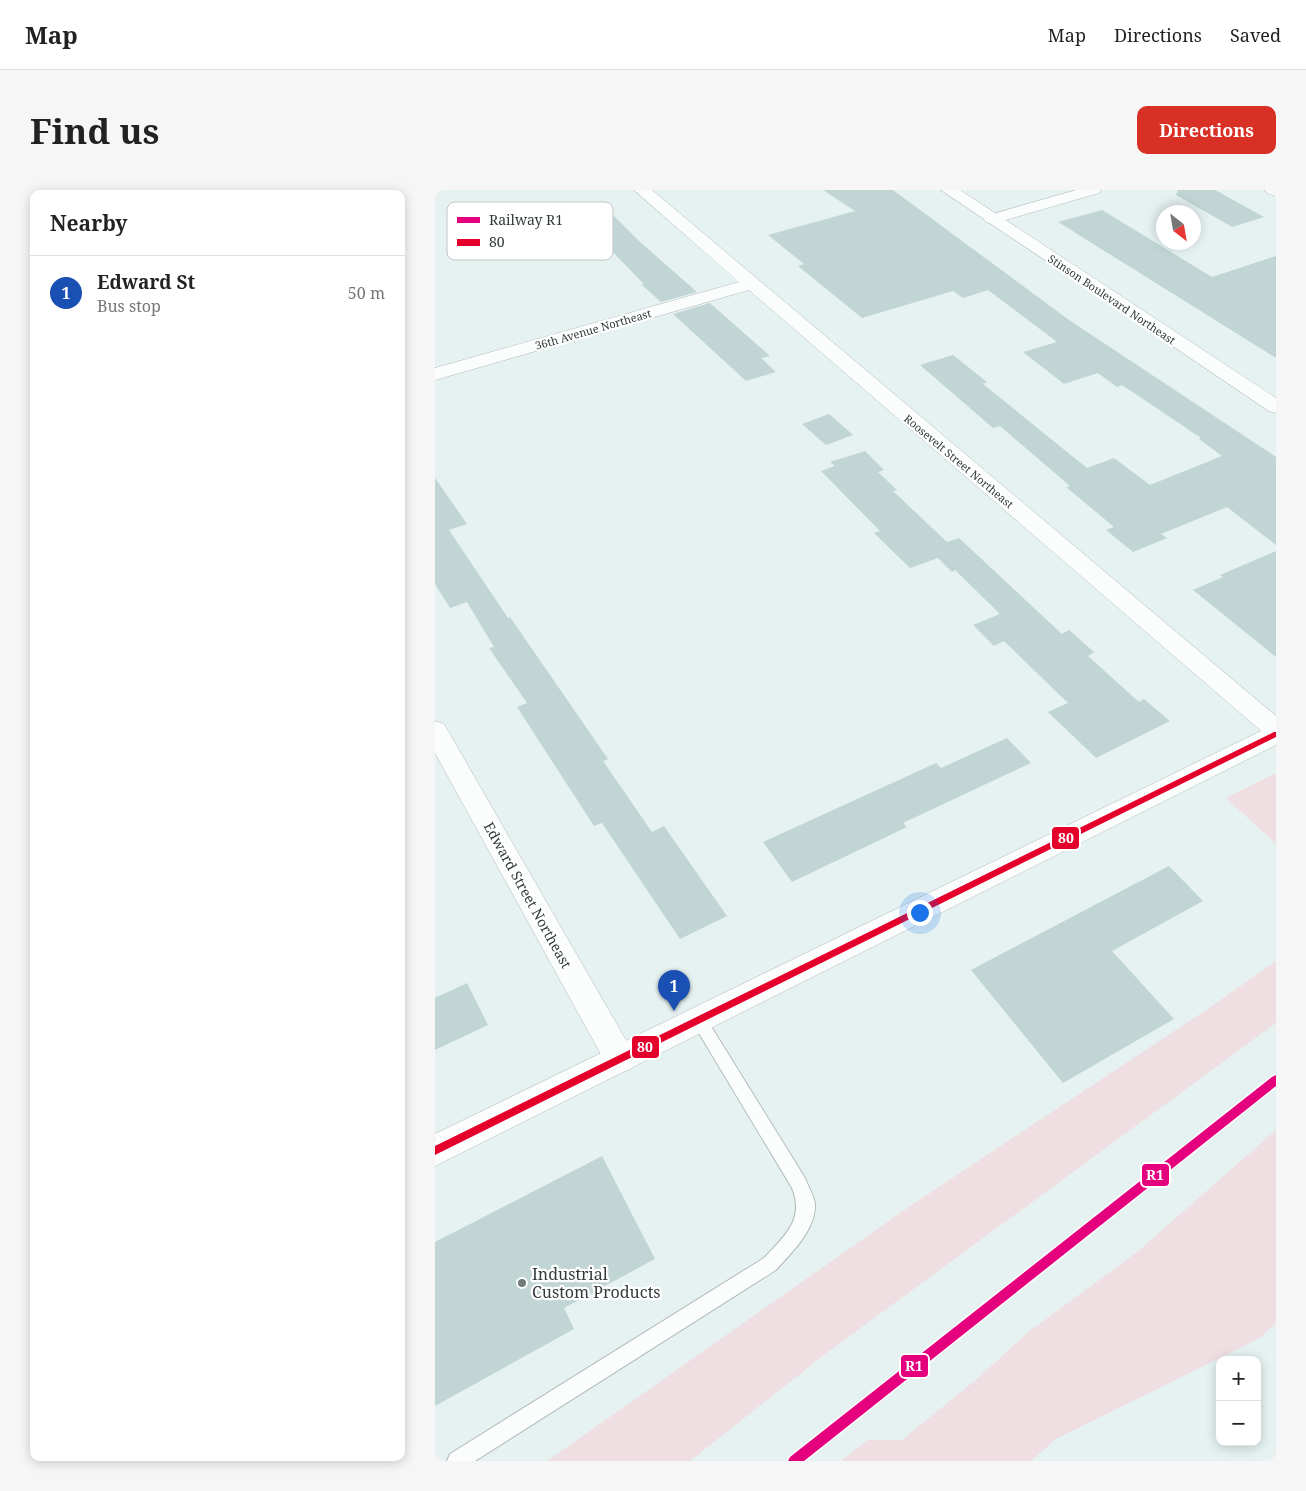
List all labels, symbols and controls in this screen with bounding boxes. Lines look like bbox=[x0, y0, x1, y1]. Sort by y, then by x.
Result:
text: Map bbox=[25, 18, 78, 51]
text: Map bbox=[1048, 23, 1086, 47]
text: Directions bbox=[1114, 23, 1202, 47]
text: Saved bbox=[1230, 23, 1281, 47]
button: Directions bbox=[1137, 106, 1276, 154]
text: Find us bbox=[30, 107, 159, 154]
legend bbox=[447, 202, 613, 260]
north arrow bbox=[1156, 205, 1201, 250]
text: Nearby bbox=[50, 209, 128, 237]
text: Railway R1 bbox=[489, 210, 563, 229]
text: 80 bbox=[489, 232, 505, 251]
street label: Stinson Boulevard Northeast bbox=[1045, 251, 1179, 347]
text: Edward St bbox=[97, 269, 195, 295]
text: 1 bbox=[61, 282, 71, 304]
text: 50 m bbox=[348, 282, 385, 304]
text: Bus stop bbox=[97, 295, 161, 317]
street label: 36th Avenue Northeast bbox=[533, 305, 653, 353]
street label: Roosevelt Street Northeast bbox=[901, 411, 1017, 511]
street label: Edward Street Northeast bbox=[480, 818, 576, 972]
line badge: 80 bbox=[1051, 826, 1080, 850]
text: 80 bbox=[1058, 828, 1074, 847]
your location bbox=[907, 900, 933, 926]
pin: 1 bbox=[658, 970, 690, 1011]
line badge: 80 bbox=[631, 1035, 660, 1059]
text: 80 bbox=[637, 1037, 653, 1056]
line badge: R1 bbox=[1141, 1163, 1170, 1187]
text: R1 bbox=[1146, 1165, 1164, 1184]
place label: Industrial Custom Products bbox=[532, 1263, 660, 1303]
marker: Industrial Custom Products bbox=[516, 1277, 528, 1289]
line badge: R1 bbox=[900, 1354, 929, 1378]
text: R1 bbox=[905, 1356, 923, 1375]
map controls bbox=[1216, 1356, 1261, 1446]
button: + bbox=[1216, 1356, 1261, 1401]
button: − bbox=[1216, 1401, 1261, 1446]

